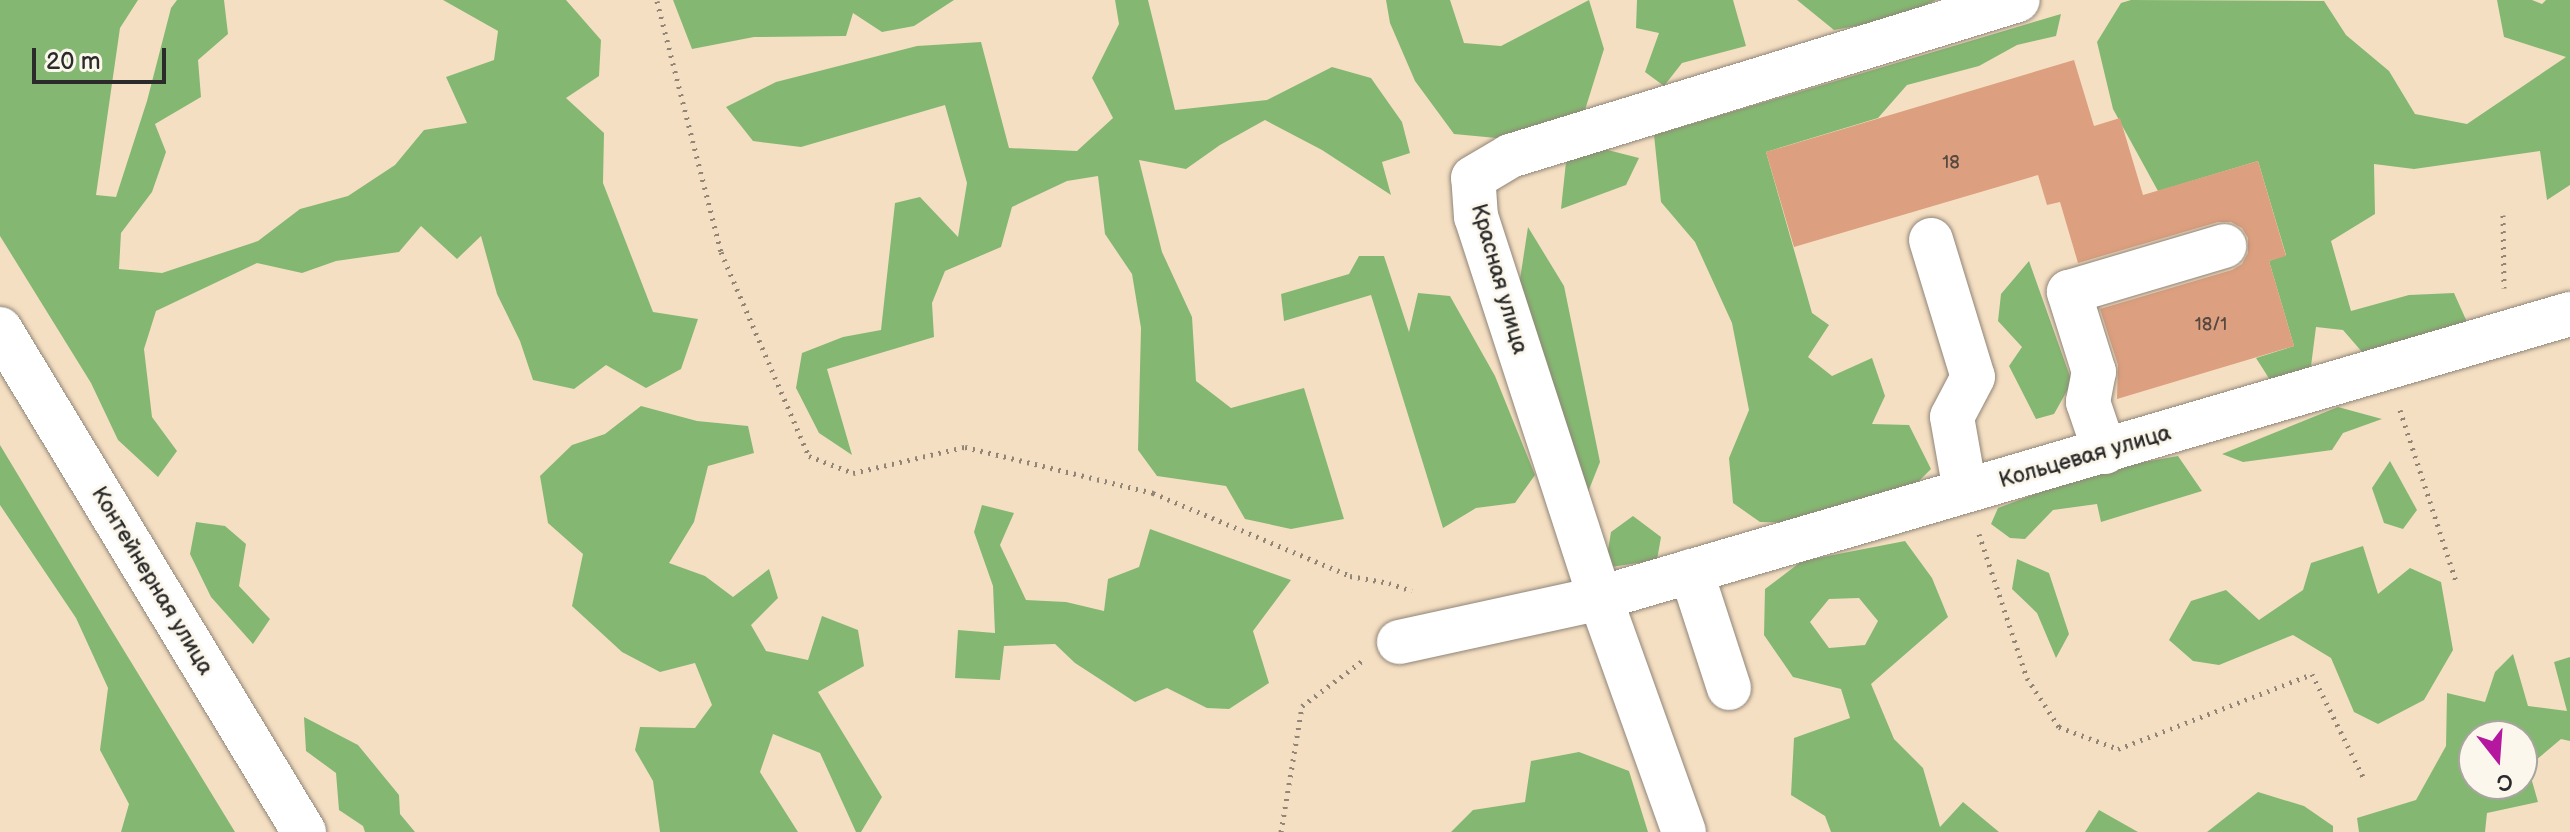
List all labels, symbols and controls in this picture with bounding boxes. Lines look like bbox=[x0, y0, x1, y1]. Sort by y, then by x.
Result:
scale bar bbox=[36, 32, 170, 82]
text: 20 m bbox=[46, 47, 101, 76]
house number: 18 bbox=[1942, 152, 1960, 174]
street label: Красная улица bbox=[1465, 201, 1533, 357]
house number: 18/1 bbox=[2195, 314, 2227, 336]
street label: Кольцевая улица bbox=[1996, 420, 2174, 494]
street label: Контейнерная улица bbox=[85, 482, 219, 680]
north arrow bbox=[2458, 720, 2538, 800]
text: С bbox=[2493, 766, 2516, 797]

